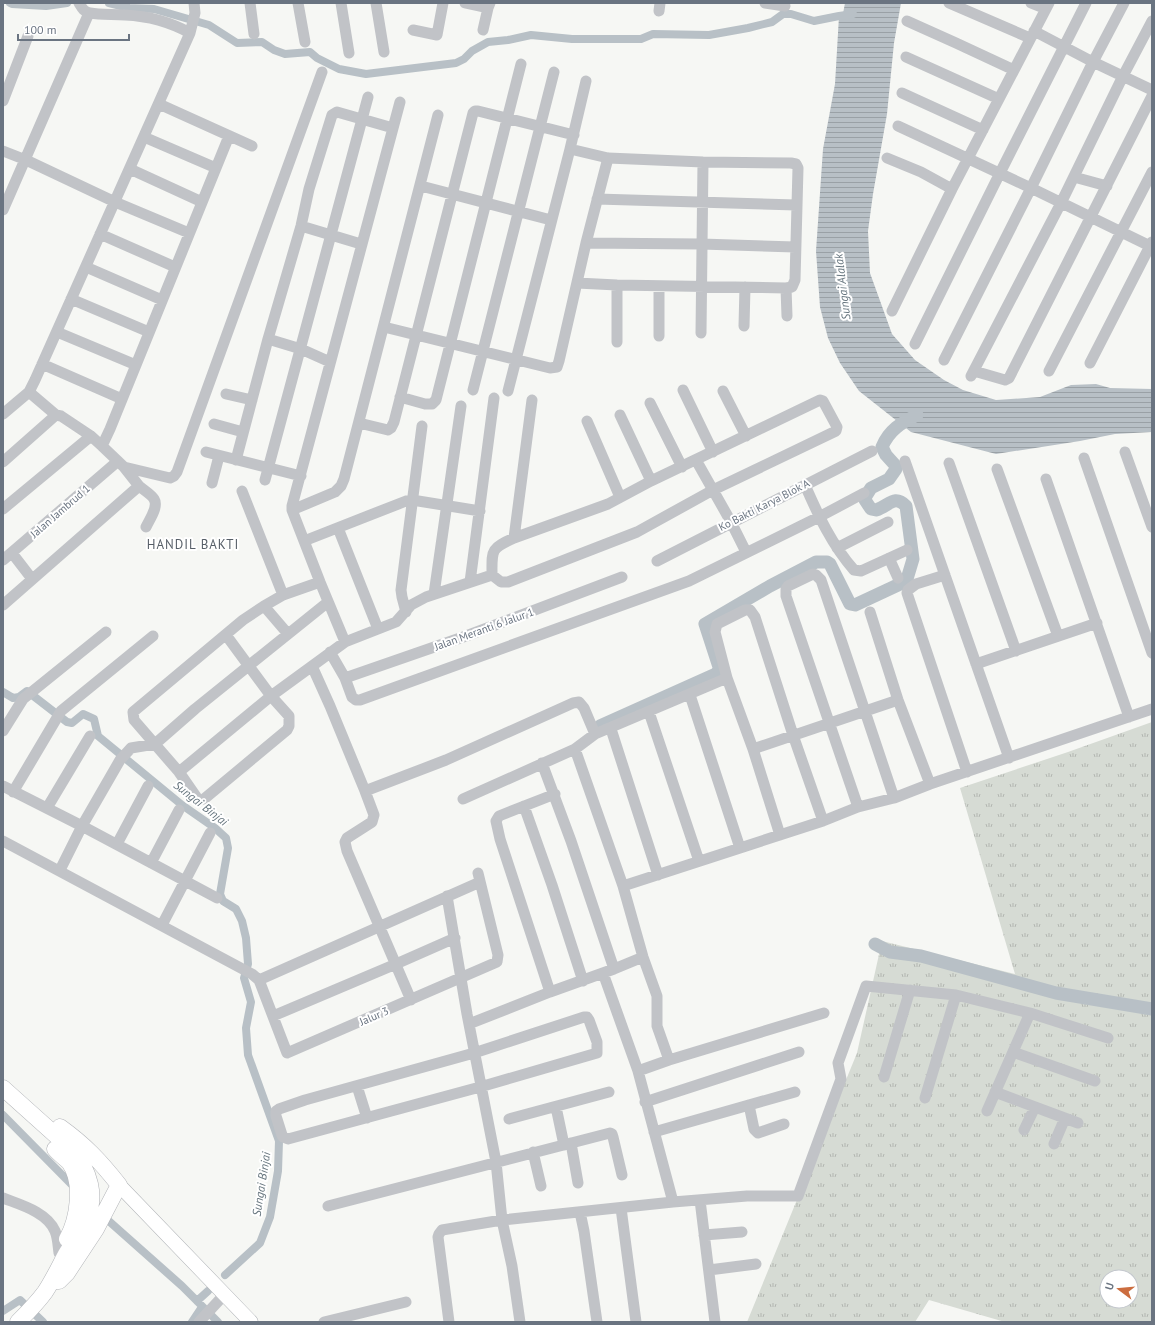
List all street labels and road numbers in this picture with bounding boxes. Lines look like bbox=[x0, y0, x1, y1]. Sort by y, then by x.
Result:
street label: Ko Bakti Karya Blok A bbox=[716, 476, 812, 534]
street label: Jalan Jambrud 1 bbox=[27, 481, 93, 541]
street label: Jalan Meranti 6 Jalur 1 bbox=[431, 604, 536, 654]
street label: Jalur 3 bbox=[356, 1004, 391, 1029]

